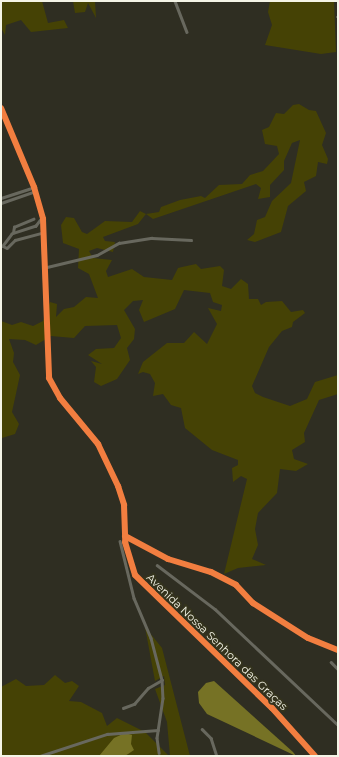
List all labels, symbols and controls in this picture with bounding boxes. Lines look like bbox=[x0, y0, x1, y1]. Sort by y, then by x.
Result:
street label: Avenida Nossa Senhora das Graças bbox=[144, 571, 290, 713]

